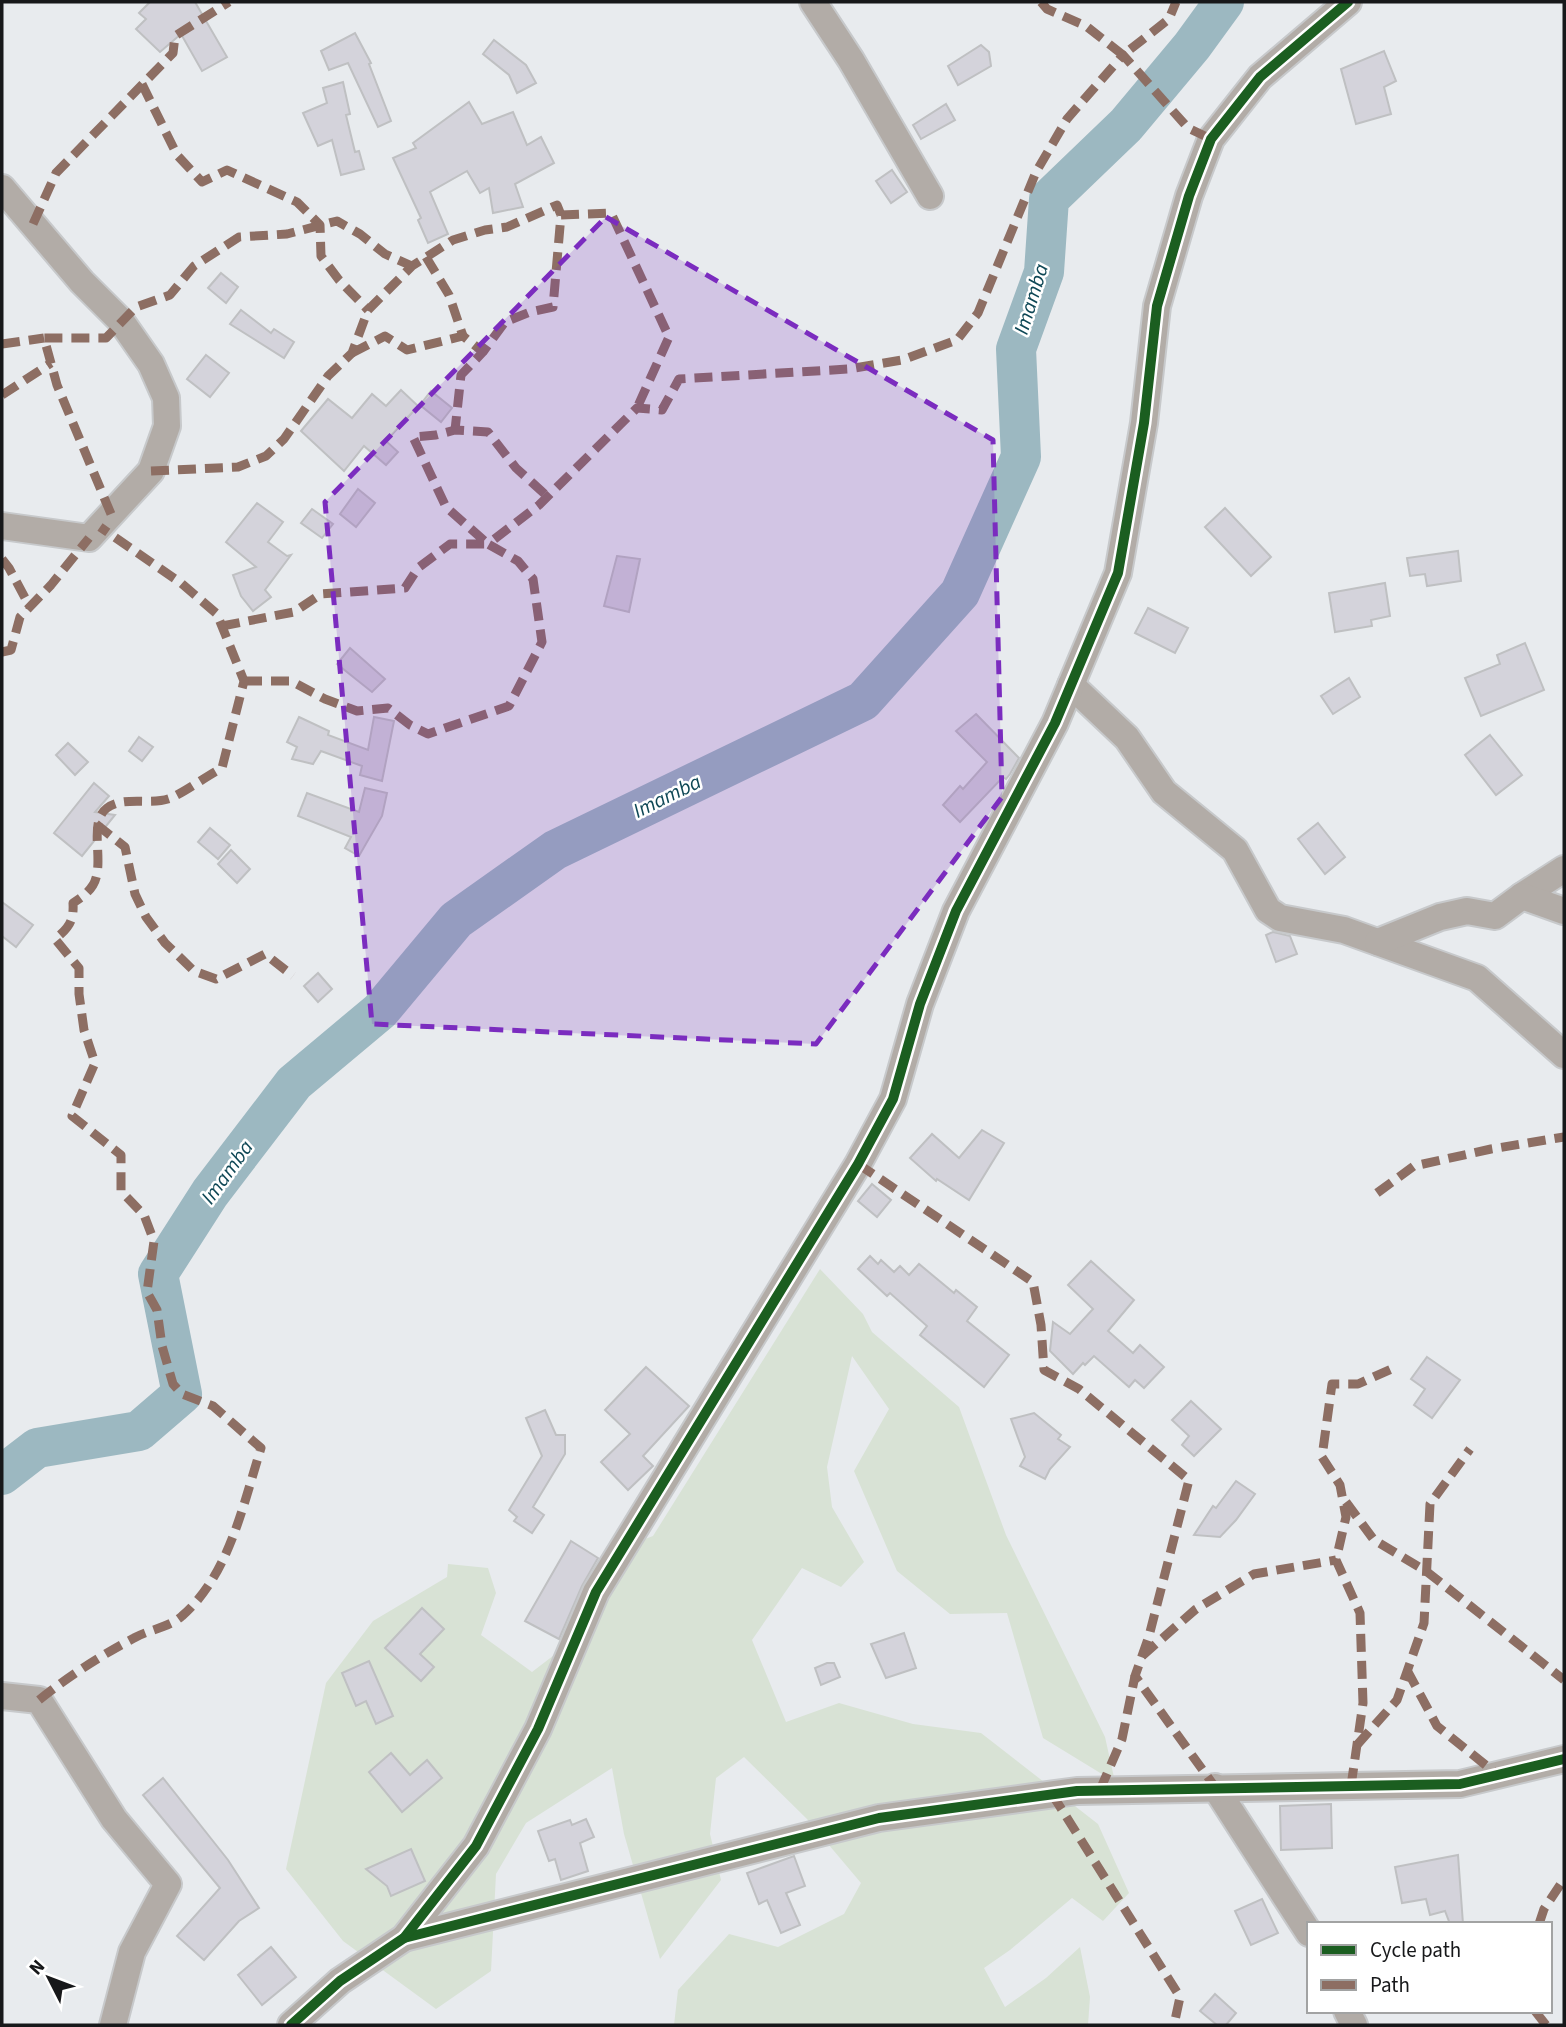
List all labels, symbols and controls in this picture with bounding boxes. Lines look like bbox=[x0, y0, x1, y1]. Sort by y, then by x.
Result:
water label: Imamba bbox=[1006, 260, 1056, 338]
water label: Imamba bbox=[628, 767, 706, 825]
water label: Imamba bbox=[194, 1134, 260, 1210]
legend bbox=[1307, 1922, 1552, 2013]
text: Cycle path bbox=[1370, 1935, 1461, 1965]
north arrow bbox=[14, 1943, 84, 2013]
text: N bbox=[23, 1954, 52, 1981]
text: Path bbox=[1370, 1970, 1410, 2000]

